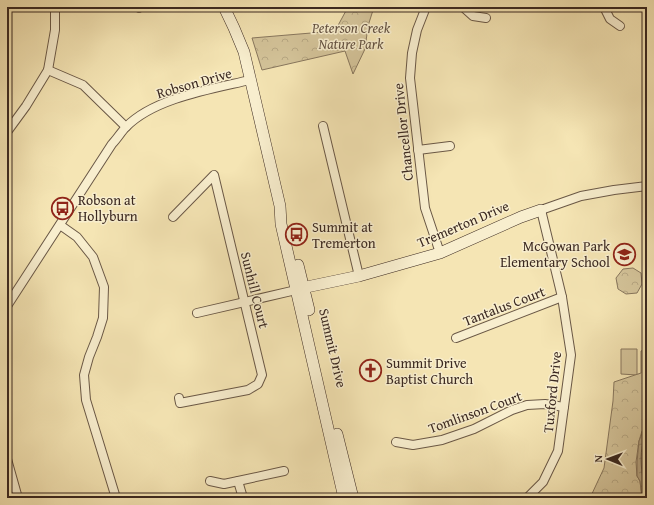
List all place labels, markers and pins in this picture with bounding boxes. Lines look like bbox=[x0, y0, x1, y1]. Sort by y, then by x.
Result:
place label: Robson at Hollyburn bbox=[78, 190, 138, 226]
bus stop icon: Robson at Hollyburn bbox=[49, 195, 75, 221]
place label: Summit at Tremerton bbox=[312, 217, 376, 253]
bus stop icon: Summit at Tremerton bbox=[284, 222, 310, 248]
place label: McGowan Park Elementary School bbox=[500, 236, 611, 272]
school or university icon: McGowan Park Elementary School bbox=[612, 241, 638, 267]
place label: Summit Drive Baptist Church bbox=[386, 353, 473, 389]
church icon: Summit Drive Baptist Church bbox=[358, 358, 384, 384]

